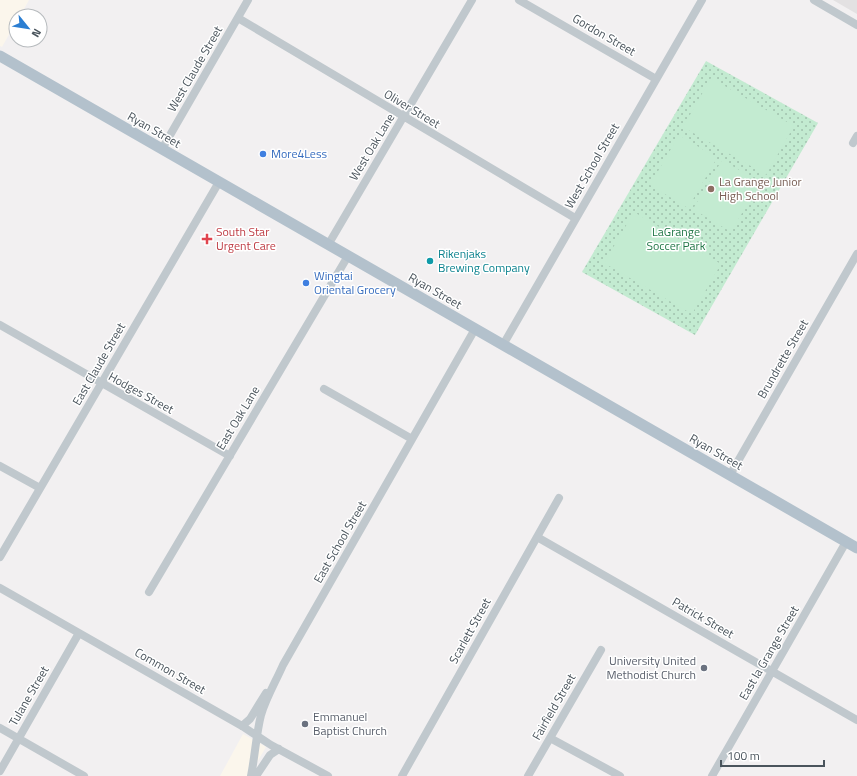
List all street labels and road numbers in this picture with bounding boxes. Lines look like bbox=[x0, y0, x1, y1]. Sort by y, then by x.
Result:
street label: Gordon Street bbox=[569, 9, 640, 61]
street label: West Claude Street bbox=[162, 22, 227, 115]
street label: Oliver Street bbox=[380, 84, 445, 133]
street label: Ryan Street bbox=[124, 107, 185, 153]
street label: West Oak Lane bbox=[344, 110, 399, 184]
street label: West School Street bbox=[559, 119, 624, 212]
street label: Ryan Street bbox=[405, 268, 466, 314]
street label: Brundrette Street bbox=[752, 315, 813, 402]
street label: East Claude Street bbox=[67, 318, 130, 409]
street label: Hodges Street bbox=[105, 367, 178, 419]
street label: East Oak Lane bbox=[211, 382, 264, 453]
street label: Ryan Street bbox=[686, 429, 747, 475]
street label: East School Street bbox=[308, 496, 371, 586]
street label: Patrick Street bbox=[669, 592, 738, 643]
street label: Scarlett Street bbox=[444, 594, 496, 667]
street label: East la Grange Street bbox=[734, 601, 804, 704]
street label: Common Street bbox=[131, 643, 210, 699]
street label: Tulane Street bbox=[4, 662, 54, 729]
street label: Fairfield Street bbox=[527, 669, 581, 744]

